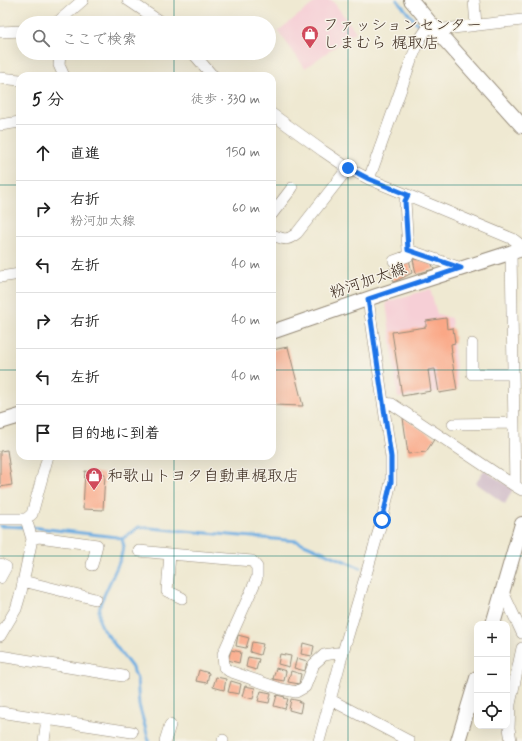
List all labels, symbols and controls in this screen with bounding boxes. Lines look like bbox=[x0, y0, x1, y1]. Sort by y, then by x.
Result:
place label: ファッションセンター しまむら 梶取店 bbox=[323, 15, 482, 54]
search box bbox=[16, 16, 276, 60]
shop icon: ファッションセンター しまむら 梶取店 bbox=[300, 24, 320, 49]
icon: search bbox=[30, 27, 52, 49]
text: ここで検索 bbox=[62, 30, 137, 50]
text: 5 分 bbox=[32, 89, 64, 111]
text: 徒歩 · 330 m bbox=[191, 91, 260, 108]
icon: ahead bbox=[32, 142, 54, 164]
text: 直進 bbox=[70, 144, 100, 164]
text: 150 m bbox=[226, 144, 260, 161]
route end bbox=[339, 159, 357, 177]
text: 右折 bbox=[70, 190, 100, 210]
icon: right bbox=[32, 198, 54, 220]
text: 60 m bbox=[232, 200, 260, 217]
text: 粉河加太線 bbox=[70, 213, 135, 230]
icon: left bbox=[32, 254, 54, 276]
text: 左折 bbox=[70, 256, 100, 276]
text: 40 m bbox=[231, 256, 260, 273]
street label: 粉河加太線 bbox=[327, 258, 409, 304]
icon: right bbox=[32, 310, 54, 332]
text: 右折 bbox=[70, 312, 100, 332]
text: 40 m bbox=[231, 312, 260, 329]
icon: left bbox=[32, 366, 54, 388]
text: 左折 bbox=[70, 368, 100, 388]
text: 40 m bbox=[231, 368, 260, 385]
icon: arrive bbox=[32, 422, 54, 444]
text: 目的地に到着 bbox=[70, 424, 160, 444]
shop icon: 和歌山トヨタ自動車梶取店 bbox=[84, 466, 104, 491]
place label: 和歌山トヨタ自動車梶取店 bbox=[107, 466, 299, 487]
route start bbox=[373, 511, 391, 529]
map controls bbox=[474, 621, 510, 729]
button: + bbox=[474, 621, 510, 657]
button: − bbox=[474, 657, 510, 693]
button: locate bbox=[474, 693, 510, 729]

